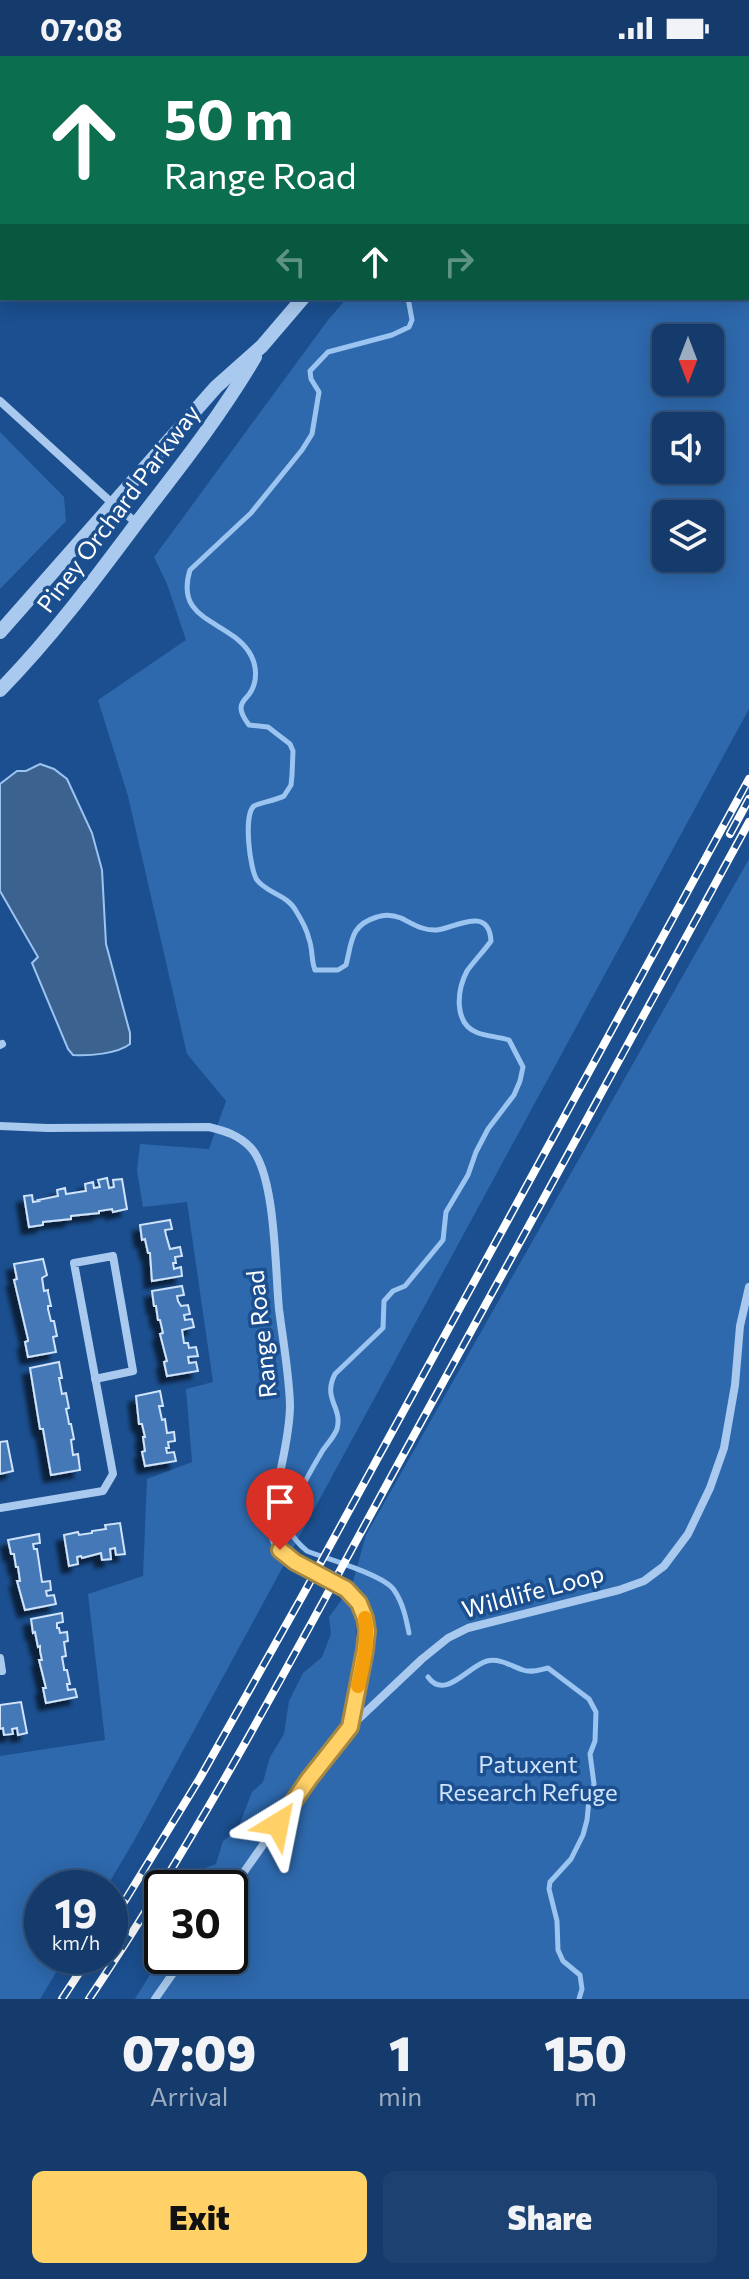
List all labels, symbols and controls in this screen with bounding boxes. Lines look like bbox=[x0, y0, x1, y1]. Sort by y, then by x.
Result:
text: 07:08 bbox=[40, 10, 123, 47]
text: 50 m bbox=[164, 83, 293, 152]
icon: ahead bbox=[32, 88, 136, 192]
text: Range Road bbox=[164, 152, 357, 196]
icon: left bbox=[269, 240, 313, 284]
icon: ahead bbox=[353, 240, 397, 284]
icon: right bbox=[437, 240, 481, 284]
north arrow bbox=[652, 324, 724, 396]
map controls bbox=[652, 324, 724, 572]
street label: Piney Orchard Parkway bbox=[30, 398, 205, 618]
button: sound bbox=[652, 412, 724, 484]
button: layers bbox=[652, 500, 724, 572]
street label: Range Road bbox=[239, 1269, 282, 1400]
pin bbox=[246, 1468, 314, 1550]
icon: arrive bbox=[258, 1480, 302, 1524]
street label: Wildlife Loop bbox=[459, 1558, 607, 1623]
park label: Patuxent Research Refuge bbox=[438, 1749, 618, 1806]
position arrow bbox=[236, 1782, 320, 1866]
speed limit sign: 30 bbox=[144, 1870, 248, 1974]
text: 19 bbox=[55, 1887, 97, 1936]
text: km/h bbox=[52, 1930, 100, 1954]
text: 07:09 bbox=[122, 2022, 256, 2081]
text: 1 bbox=[389, 2022, 411, 2081]
text: 150 bbox=[544, 2022, 627, 2081]
text: Arrival bbox=[150, 2080, 228, 2111]
text: min bbox=[378, 2080, 422, 2111]
text: m bbox=[574, 2080, 597, 2111]
button: Exit bbox=[32, 2171, 367, 2263]
button: Share bbox=[383, 2171, 717, 2263]

